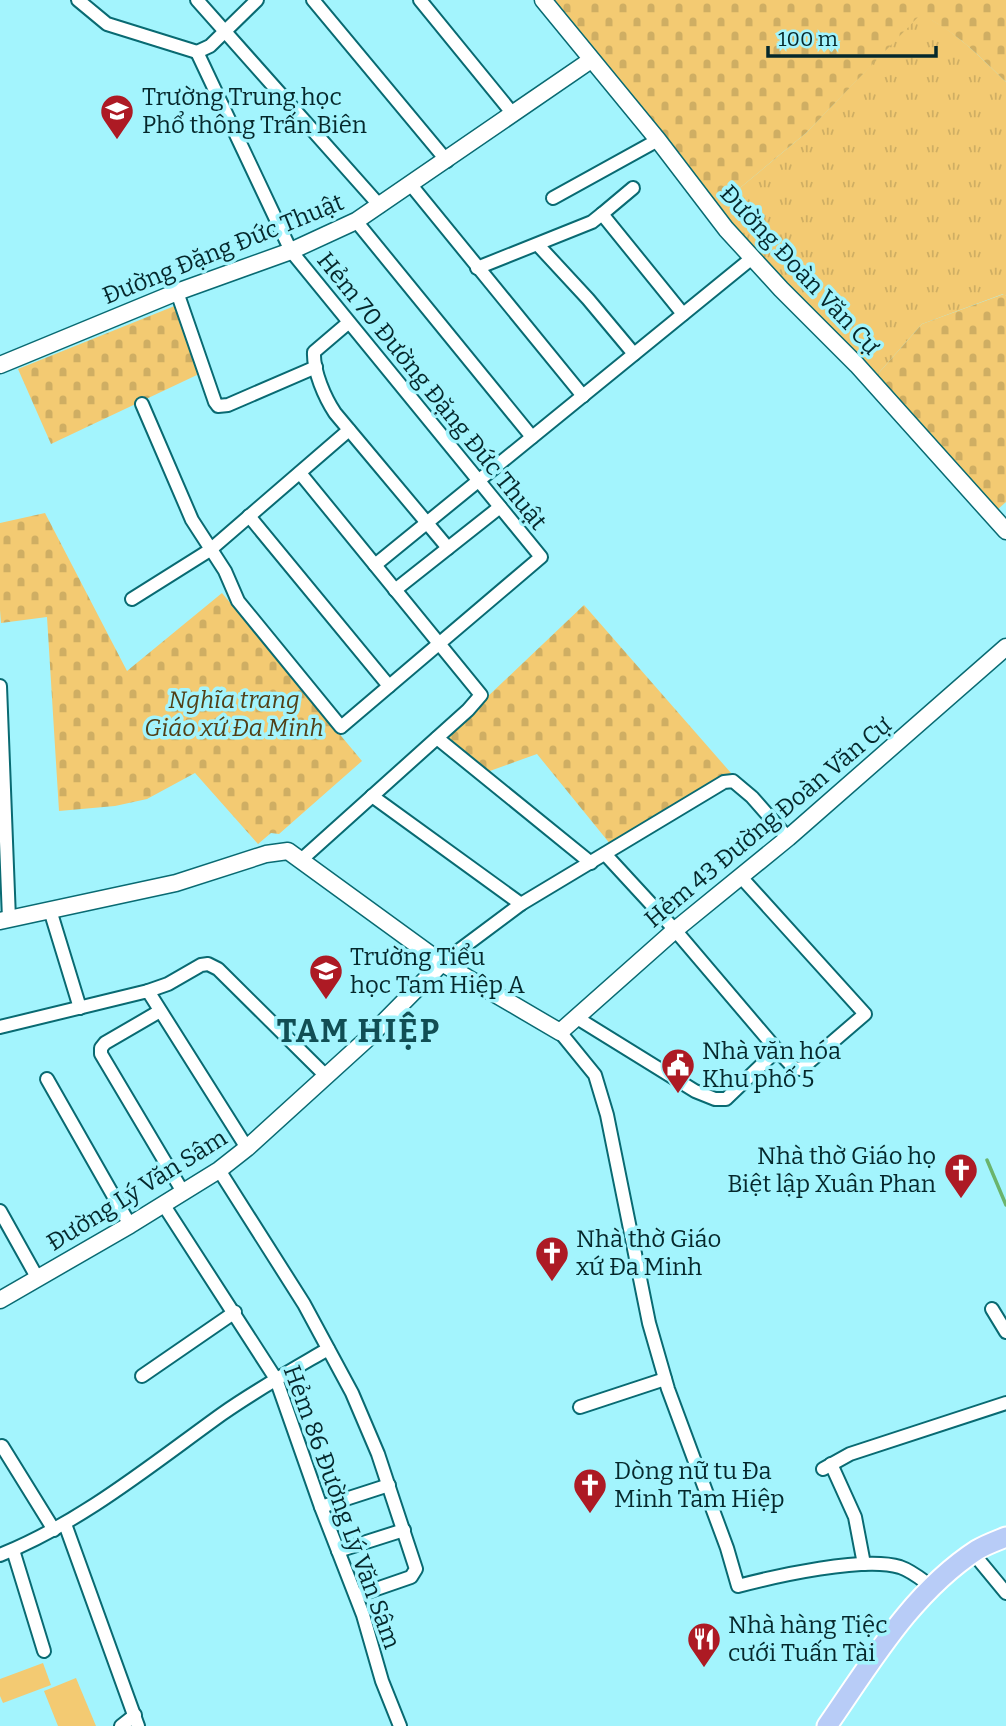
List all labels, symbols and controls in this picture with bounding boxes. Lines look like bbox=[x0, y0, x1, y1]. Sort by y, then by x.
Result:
scale bar bbox=[768, 14, 936, 58]
text: 100 m bbox=[778, 26, 838, 52]
place label: Trường Trung học Phổ thông Trấn Biên bbox=[142, 83, 367, 139]
school or university icon: Trường Trung học Phổ thông Trấn Biên bbox=[98, 92, 136, 141]
street label: Đường Đoàn Văn Cự bbox=[714, 180, 886, 360]
street label: Đường Đặng Đức Thuật bbox=[98, 188, 348, 310]
street label: Hẻm 70 Đường Đặng Đức Thuật bbox=[311, 247, 553, 536]
park label: Nghĩa trang Giáo xứ Đa Minh bbox=[144, 686, 324, 742]
street label: Hẻm 43 Đường Đoàn Văn Cự bbox=[639, 711, 897, 933]
place label: Trường Tiểu học Tam Hiệp A bbox=[350, 943, 525, 999]
school or university icon: Trường Tiểu học Tam Hiệp A bbox=[307, 952, 345, 1001]
district label: TAM HIỆP bbox=[277, 1011, 441, 1050]
place label: Nhà văn hóa Khu phố 5 bbox=[702, 1037, 841, 1093]
public building icon: Nhà văn hóa Khu phố 5 bbox=[659, 1046, 697, 1095]
street label: Đường Lý Văn Sâm bbox=[42, 1123, 232, 1257]
place label: Nhà thờ Giáo họ Biệt lập Xuân Phan bbox=[727, 1142, 936, 1198]
church icon: Nhà thờ Giáo họ Biệt lập Xuân Phan bbox=[942, 1151, 980, 1200]
place label: Nhà thờ Giáo xứ Đa Minh bbox=[576, 1225, 721, 1281]
church icon: Nhà thờ Giáo xứ Đa Minh bbox=[533, 1234, 571, 1283]
street label: Hẻm 86 Đường Lý Văn Sâm bbox=[278, 1361, 406, 1653]
place label: Dòng nữ tu Đa Minh Tam Hiệp bbox=[614, 1457, 785, 1513]
church icon: Dòng nữ tu Đa Minh Tam Hiệp bbox=[571, 1466, 609, 1515]
place label: Nhà hàng Tiệc cưới Tuấn Tài bbox=[728, 1611, 887, 1667]
restaurant icon: Nhà hàng Tiệc cưới Tuấn Tài bbox=[685, 1620, 723, 1669]

